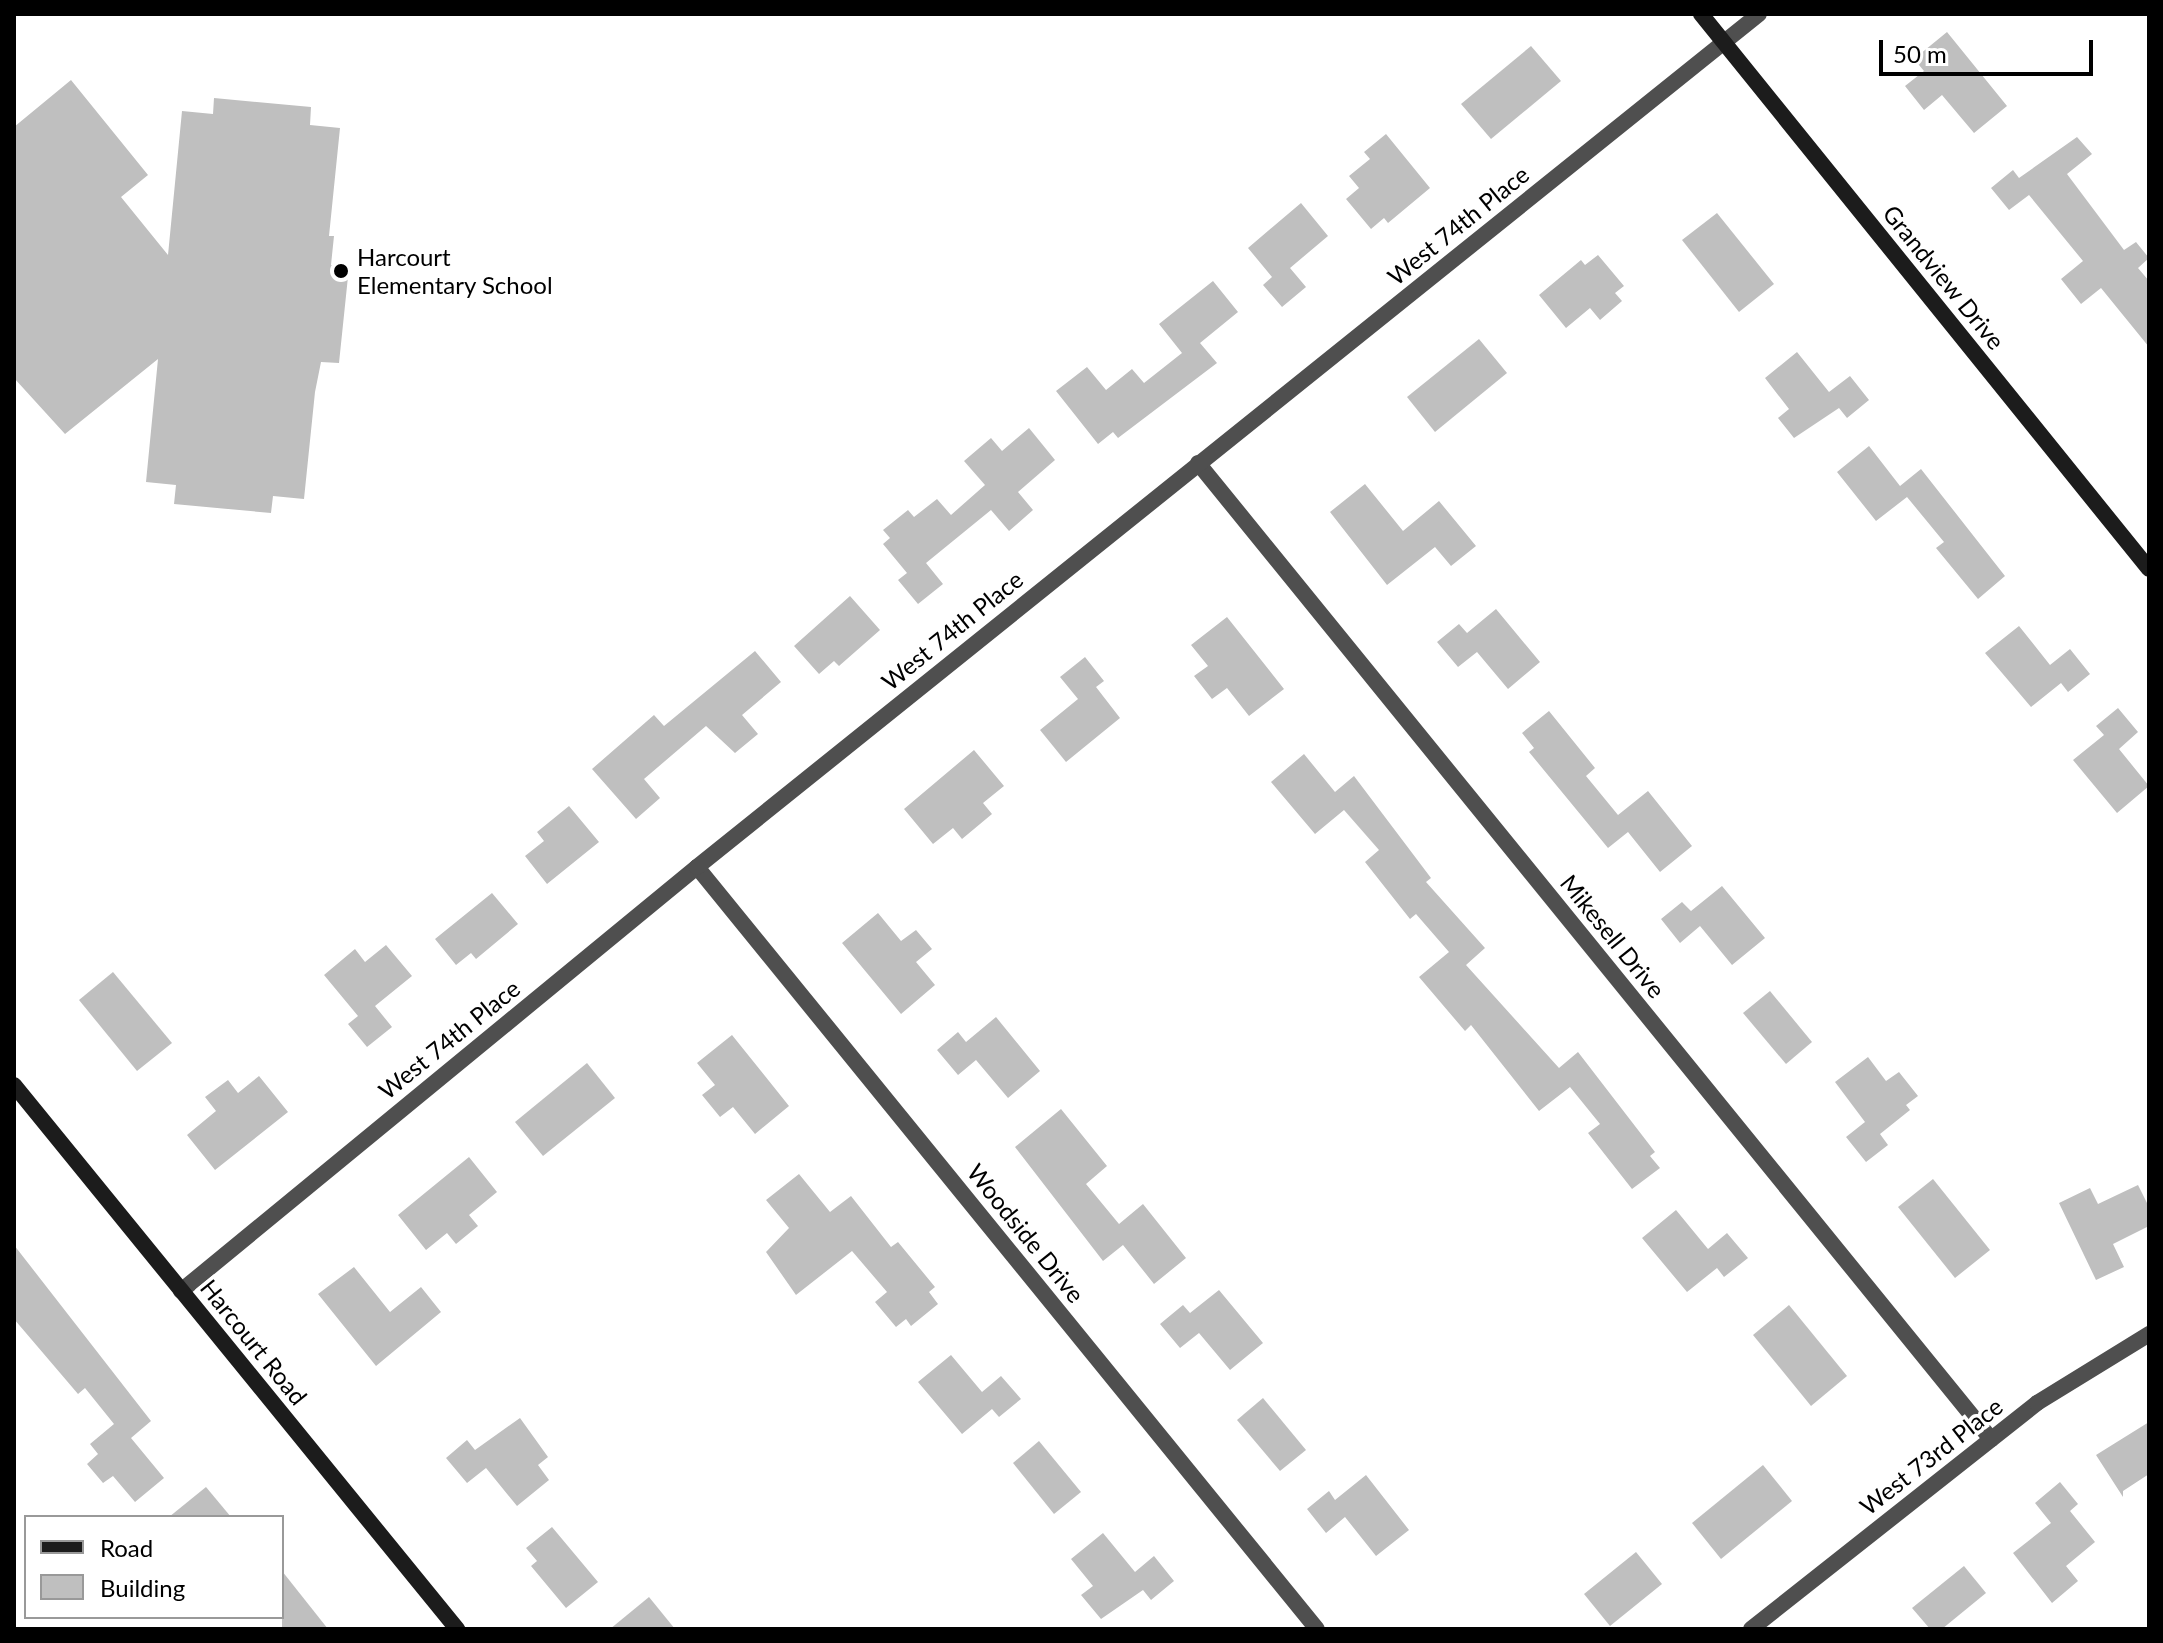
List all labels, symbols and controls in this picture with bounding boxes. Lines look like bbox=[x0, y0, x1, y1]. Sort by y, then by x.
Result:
scale bar bbox=[1883, 24, 2097, 74]
text: 50 m bbox=[1893, 39, 1947, 68]
street label: West 74th Place bbox=[1382, 159, 1534, 291]
street label: Grandview Drive bbox=[1877, 199, 2011, 355]
place label: Harcourt Elementary School bbox=[357, 243, 553, 299]
marker: Harcourt Elementary School bbox=[332, 262, 350, 280]
street label: West 74th Place bbox=[876, 564, 1028, 696]
street label: Mikesell Drive bbox=[1555, 869, 1671, 1003]
street label: West 74th Place bbox=[373, 973, 525, 1105]
street label: Woodside Drive bbox=[961, 1158, 1091, 1308]
street label: Harcourt Road bbox=[195, 1273, 313, 1411]
street label: West 73rd Place bbox=[1854, 1391, 2008, 1521]
legend bbox=[24, 1515, 284, 1619]
text: Road bbox=[100, 1533, 153, 1562]
text: Building bbox=[100, 1573, 185, 1602]

